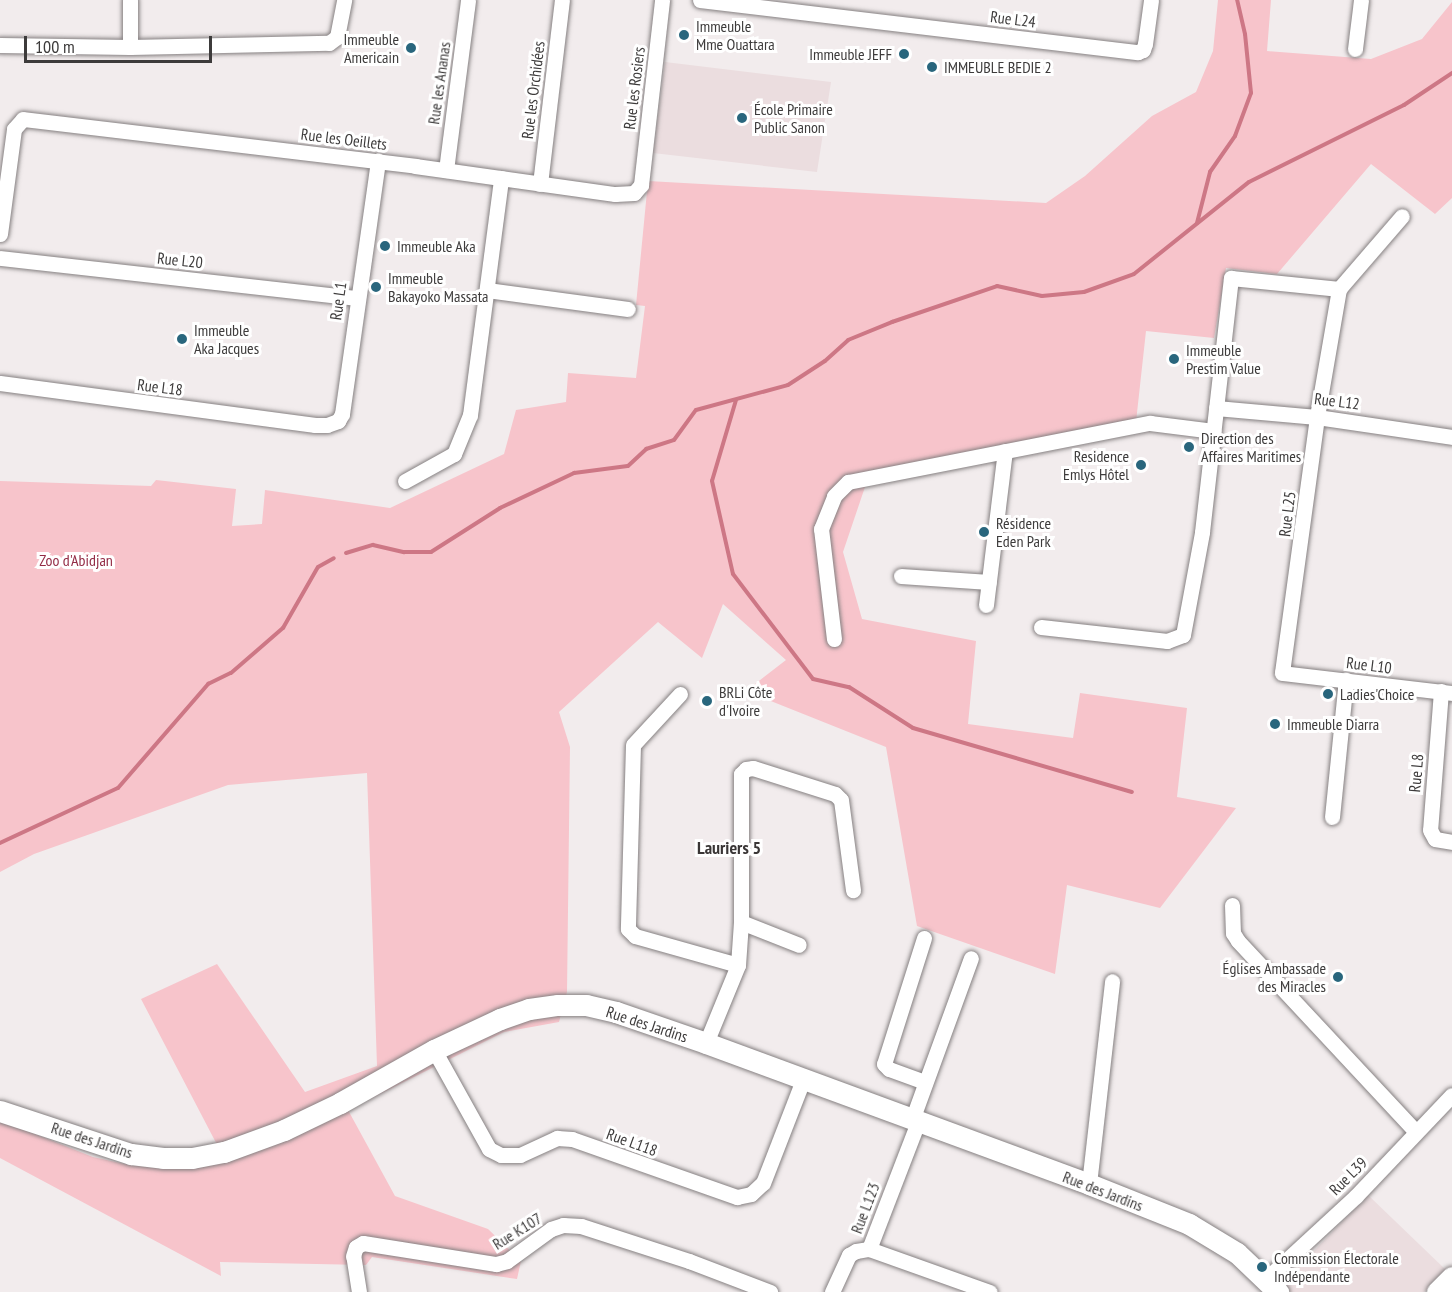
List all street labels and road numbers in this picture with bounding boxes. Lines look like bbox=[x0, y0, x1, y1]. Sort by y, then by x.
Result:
street label: Rue L24 bbox=[989, 7, 1037, 31]
street label: Rue les Ananas bbox=[424, 40, 454, 126]
street label: Rue les Orchidées bbox=[517, 40, 549, 140]
street label: Rue les Rosiers bbox=[619, 46, 649, 130]
street label: Rue les Oeillets bbox=[300, 124, 388, 154]
street label: Rue L20 bbox=[156, 248, 204, 272]
street label: Rue L1 bbox=[326, 281, 350, 321]
street label: Rue L18 bbox=[136, 375, 184, 399]
street label: Rue L12 bbox=[1313, 389, 1361, 413]
street label: Rue L25 bbox=[1275, 490, 1299, 538]
street label: Rue L10 bbox=[1345, 653, 1393, 677]
street label: Rue L8 bbox=[1405, 753, 1427, 793]
street label: Rue des Jardins bbox=[604, 1002, 690, 1046]
street label: Rue des Jardins bbox=[49, 1118, 135, 1162]
street label: Rue L118 bbox=[604, 1124, 660, 1160]
street label: Rue L39 bbox=[1325, 1153, 1371, 1199]
street label: Rue des Jardins bbox=[1060, 1167, 1146, 1215]
street label: Rue L123 bbox=[847, 1180, 883, 1236]
street label: Rue K107 bbox=[489, 1209, 545, 1253]

